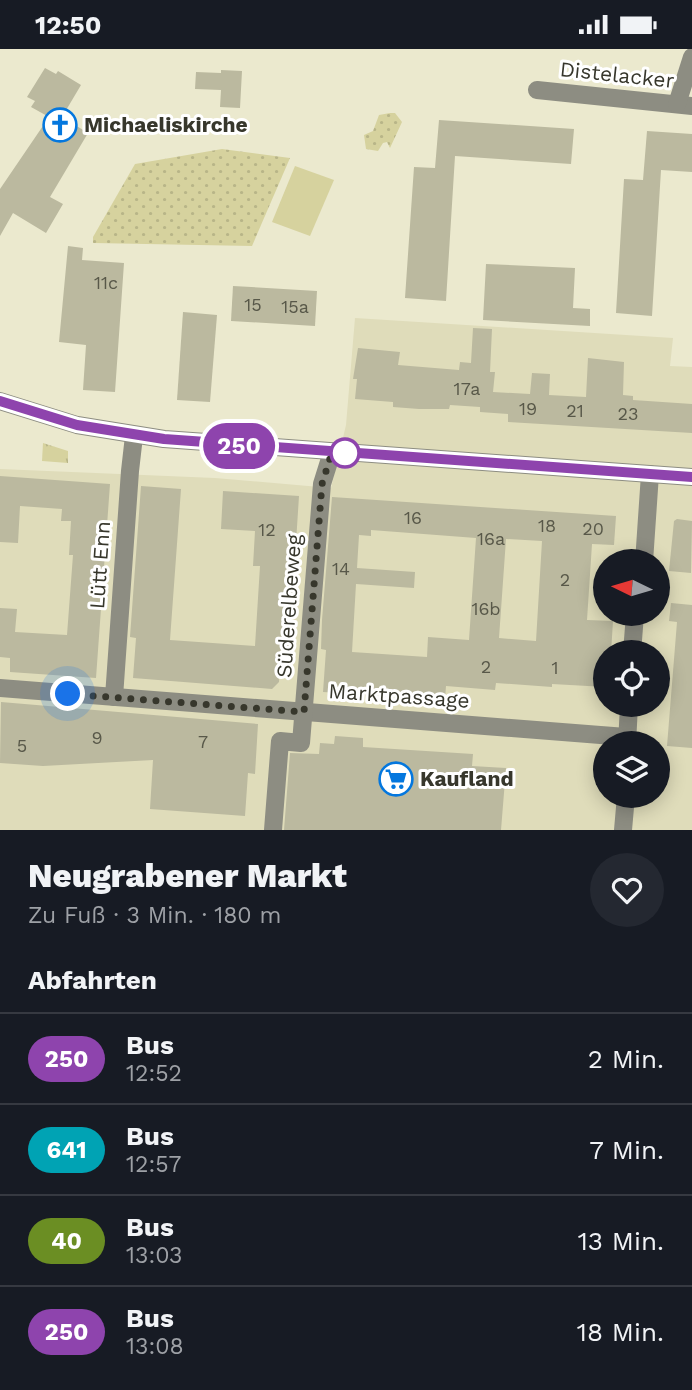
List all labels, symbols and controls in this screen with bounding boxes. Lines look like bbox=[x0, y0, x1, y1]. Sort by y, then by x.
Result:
text: 12:50 bbox=[35, 10, 101, 40]
street label: Distelacker bbox=[559, 56, 676, 93]
church icon: Michaeliskirche bbox=[41, 106, 79, 144]
place label: Michaeliskirche bbox=[84, 112, 248, 137]
house number: 11c bbox=[94, 272, 118, 293]
house number: 15 bbox=[244, 294, 262, 315]
house number: 15a bbox=[281, 296, 309, 317]
house number: 17a bbox=[454, 378, 480, 399]
house number: 19 bbox=[519, 398, 537, 419]
house number: 21 bbox=[566, 400, 584, 421]
house number: 23 bbox=[618, 403, 639, 424]
line badge: 250 bbox=[199, 423, 279, 469]
text: 250 bbox=[217, 432, 261, 460]
unlabelled marker bbox=[330, 438, 360, 468]
house number: 16 bbox=[404, 507, 422, 528]
house number: 18 bbox=[538, 515, 556, 536]
house number: 20 bbox=[582, 518, 604, 539]
house number: 12 bbox=[258, 519, 276, 540]
street label: Lütt Enn bbox=[84, 520, 115, 610]
house number: 16a bbox=[477, 528, 505, 549]
street label: Süderelbeweg bbox=[271, 532, 306, 679]
north arrow bbox=[593, 549, 670, 627]
map controls bbox=[593, 549, 670, 808]
house number: 14 bbox=[332, 558, 350, 579]
house number: 2 bbox=[560, 569, 570, 590]
house number: 16b bbox=[471, 598, 501, 619]
button: locate bbox=[593, 640, 670, 717]
house number: 2 bbox=[481, 656, 491, 677]
house number: 1 bbox=[551, 657, 559, 678]
your location bbox=[50, 676, 85, 711]
street label: Marktpassage bbox=[328, 678, 470, 713]
house number: 9 bbox=[91, 727, 103, 748]
house number: 7 bbox=[198, 731, 208, 752]
button: layers bbox=[593, 731, 670, 808]
house number: 5 bbox=[17, 735, 27, 756]
supermarket icon: Kaufland bbox=[377, 760, 415, 798]
place label: Kaufland bbox=[420, 766, 514, 791]
button: heart bbox=[590, 853, 664, 927]
text: Neugrabener Markt bbox=[28, 856, 347, 895]
text: Zu Fuß · 3 Min. · 180 m bbox=[28, 902, 281, 929]
text: Abfahrten bbox=[28, 965, 157, 995]
text: Bus bbox=[126, 1030, 174, 1060]
text: 2 Min. bbox=[588, 1044, 664, 1074]
text: 250 bbox=[45, 1045, 88, 1073]
text: 12:52 bbox=[126, 1060, 182, 1087]
text: Bus bbox=[126, 1121, 174, 1151]
text: 7 Min. bbox=[589, 1135, 664, 1165]
text: 641 bbox=[46, 1136, 87, 1164]
text: 12:57 bbox=[126, 1151, 181, 1178]
text: Bus bbox=[126, 1212, 174, 1242]
text: 13 Min. bbox=[578, 1226, 664, 1256]
text: 40 bbox=[51, 1227, 82, 1255]
text: 13:03 bbox=[126, 1242, 182, 1269]
text: Bus bbox=[126, 1303, 174, 1333]
text: 18 Min. bbox=[577, 1317, 664, 1347]
text: 250 bbox=[45, 1318, 88, 1346]
text: 13:08 bbox=[126, 1333, 184, 1360]

